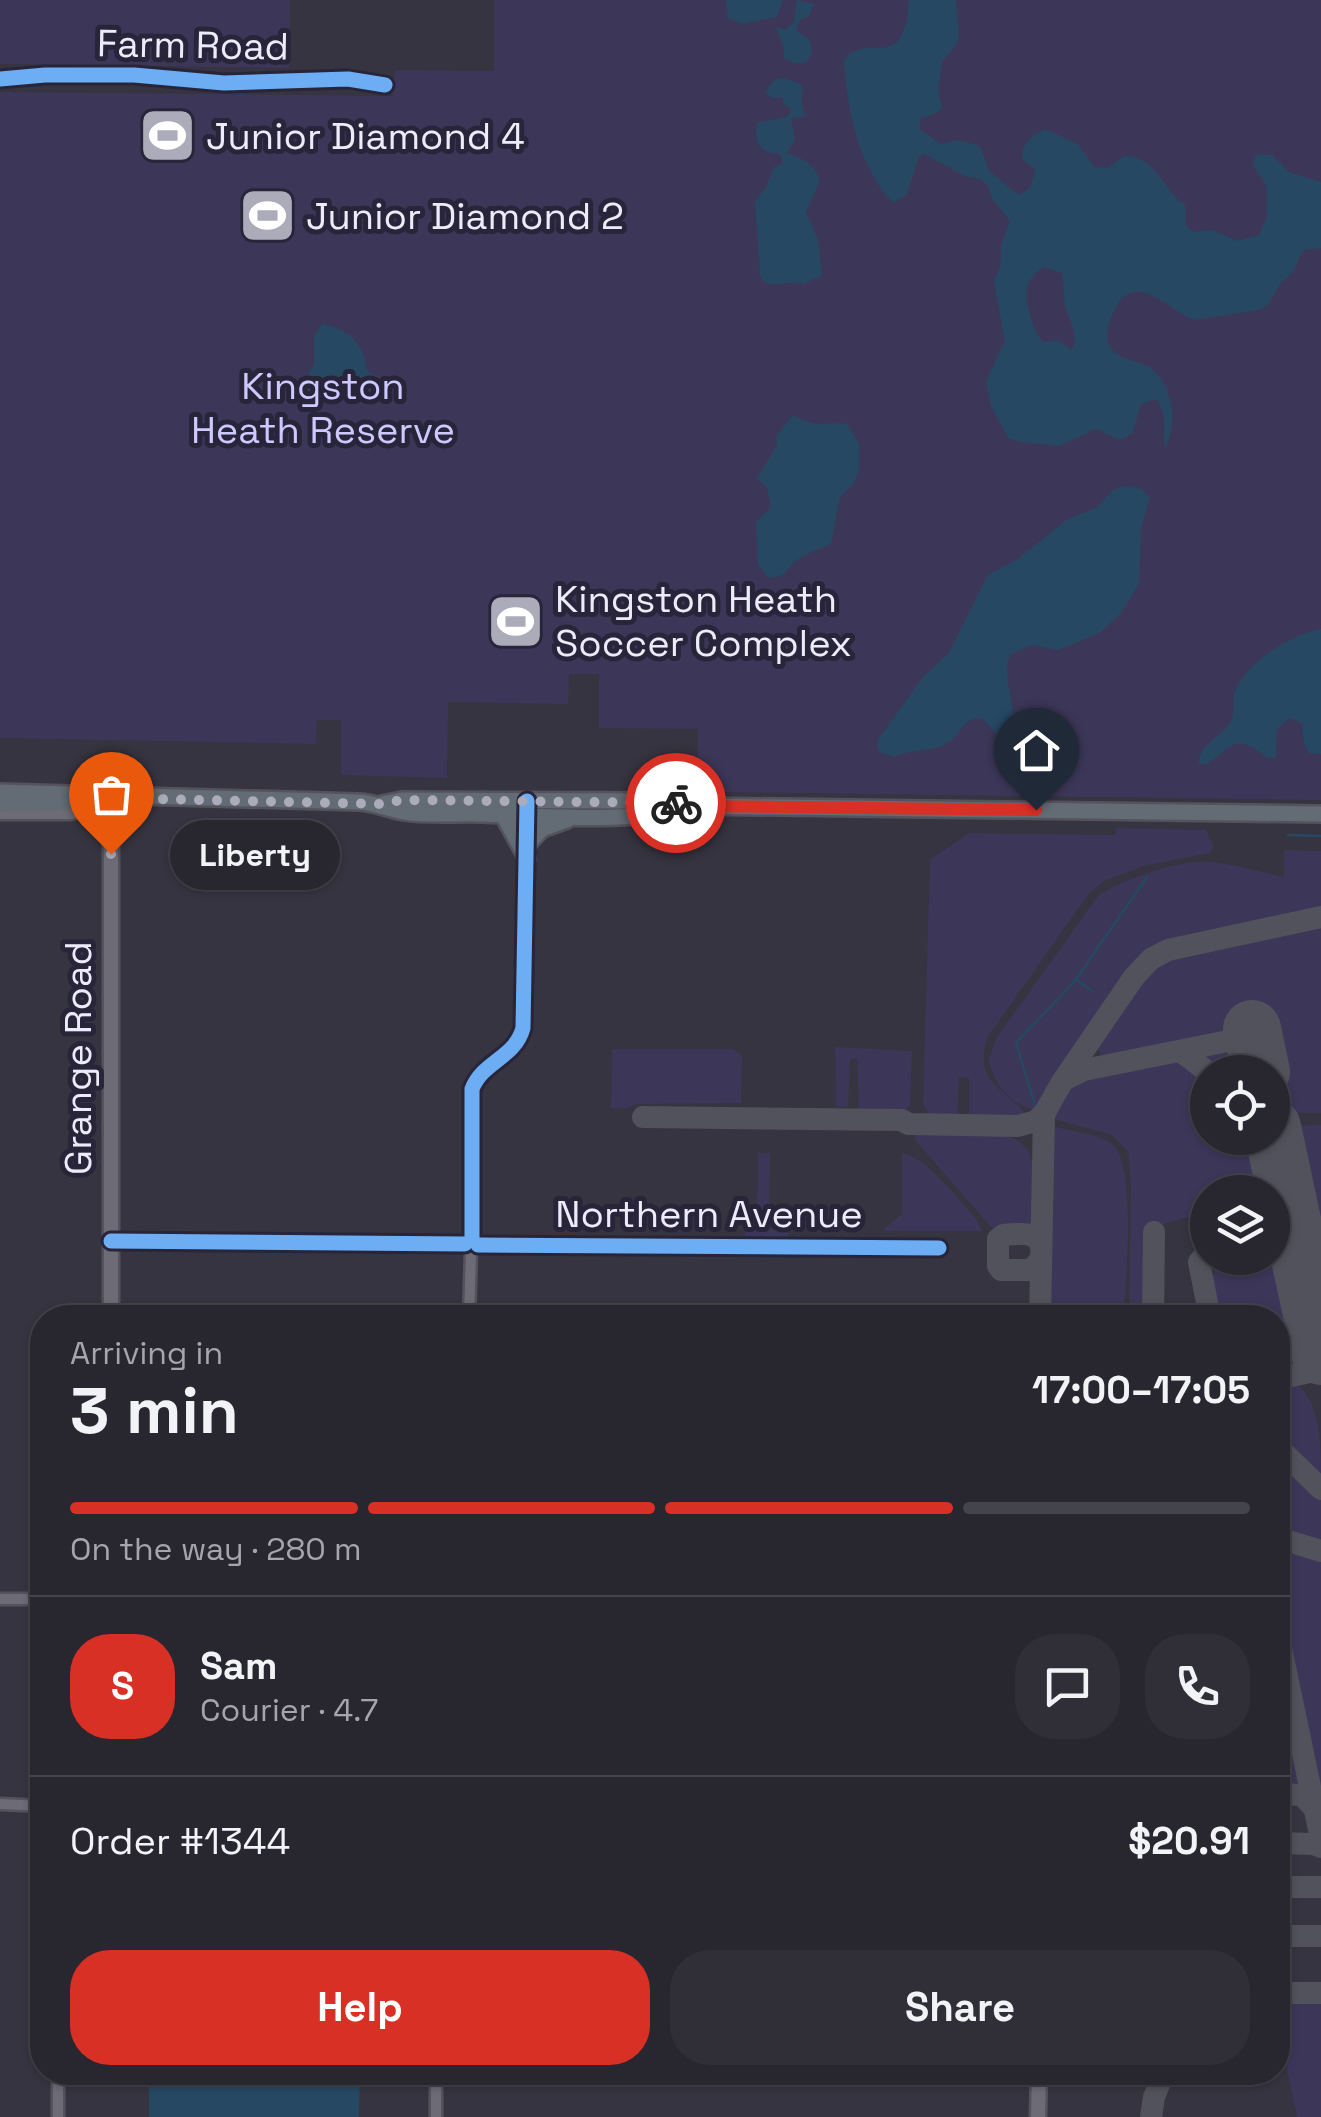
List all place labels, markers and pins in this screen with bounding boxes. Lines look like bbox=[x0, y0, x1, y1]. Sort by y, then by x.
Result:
sports icon: Junior Diamond 4 bbox=[137, 106, 197, 166]
place label: Junior Diamond 4 bbox=[206, 112, 525, 160]
sports icon: Junior Diamond 2 bbox=[237, 186, 297, 246]
place label: Junior Diamond 2 bbox=[306, 192, 624, 240]
place label: Kingston Heath Soccer Complex bbox=[555, 575, 852, 667]
sports icon: Kingston Heath Soccer Complex bbox=[486, 591, 546, 651]
pin bbox=[994, 708, 1079, 811]
pin bbox=[69, 752, 154, 855]
callout: Liberty bbox=[171, 819, 341, 889]

